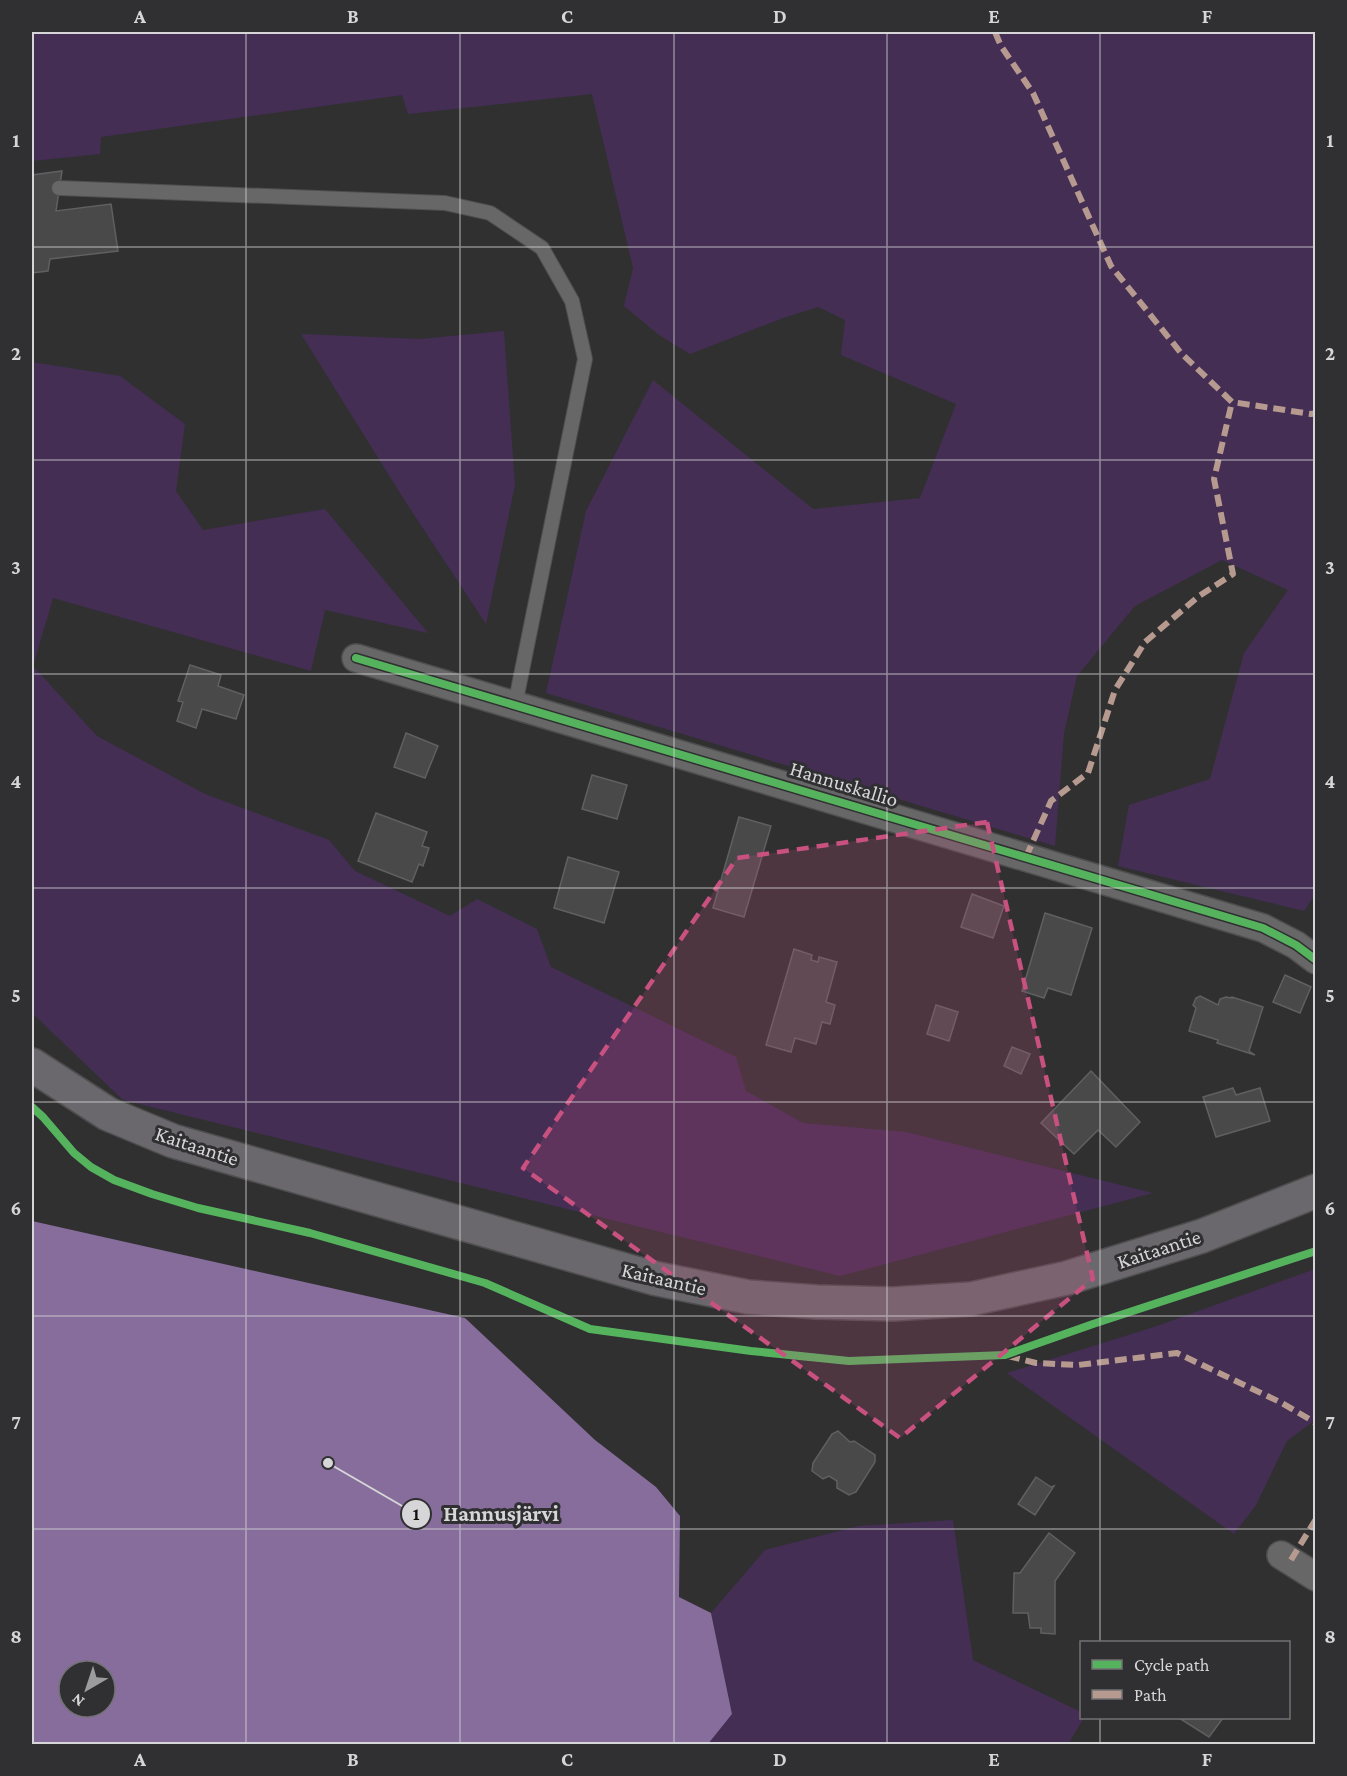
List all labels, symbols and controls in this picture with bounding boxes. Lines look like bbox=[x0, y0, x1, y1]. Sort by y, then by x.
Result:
text: A bbox=[133, 5, 147, 27]
text: B bbox=[347, 5, 359, 27]
text: C bbox=[561, 5, 573, 27]
text: D bbox=[773, 5, 787, 27]
text: E bbox=[988, 5, 1000, 27]
text: F bbox=[1202, 5, 1213, 27]
text: 1 bbox=[12, 129, 20, 151]
text: 1 bbox=[1326, 129, 1334, 151]
text: 2 bbox=[11, 342, 21, 364]
text: 2 bbox=[1325, 342, 1335, 364]
text: 3 bbox=[11, 556, 21, 578]
text: 3 bbox=[1325, 556, 1335, 578]
street label: Hannuskallio bbox=[787, 756, 901, 812]
text: 4 bbox=[11, 770, 22, 792]
text: 4 bbox=[1325, 770, 1336, 792]
text: 5 bbox=[11, 984, 21, 1006]
text: 5 bbox=[1325, 984, 1335, 1006]
street label: Kaitaantie bbox=[152, 1121, 242, 1171]
text: 6 bbox=[11, 1197, 21, 1219]
text: 6 bbox=[1325, 1197, 1335, 1219]
street label: Kaitaantie bbox=[1114, 1224, 1204, 1274]
street label: Kaitaantie bbox=[619, 1258, 709, 1300]
text: 7 bbox=[11, 1411, 21, 1433]
text: 7 bbox=[1325, 1411, 1335, 1433]
callout: Hannusjärvi bbox=[401, 1494, 571, 1534]
text: Hannusjärvi bbox=[443, 1501, 559, 1526]
text: 1 bbox=[413, 1504, 420, 1524]
text: 8 bbox=[10, 1625, 22, 1647]
text: 8 bbox=[1324, 1625, 1336, 1647]
legend bbox=[1080, 1641, 1290, 1719]
text: Cycle path bbox=[1134, 1655, 1210, 1675]
north arrow bbox=[57, 1659, 117, 1719]
text: Path bbox=[1134, 1685, 1167, 1705]
text: N bbox=[68, 1690, 87, 1710]
text: A bbox=[133, 1748, 147, 1770]
text: B bbox=[347, 1748, 359, 1770]
text: C bbox=[561, 1748, 573, 1770]
text: D bbox=[773, 1748, 787, 1770]
text: E bbox=[988, 1748, 1000, 1770]
text: F bbox=[1202, 1748, 1213, 1770]

